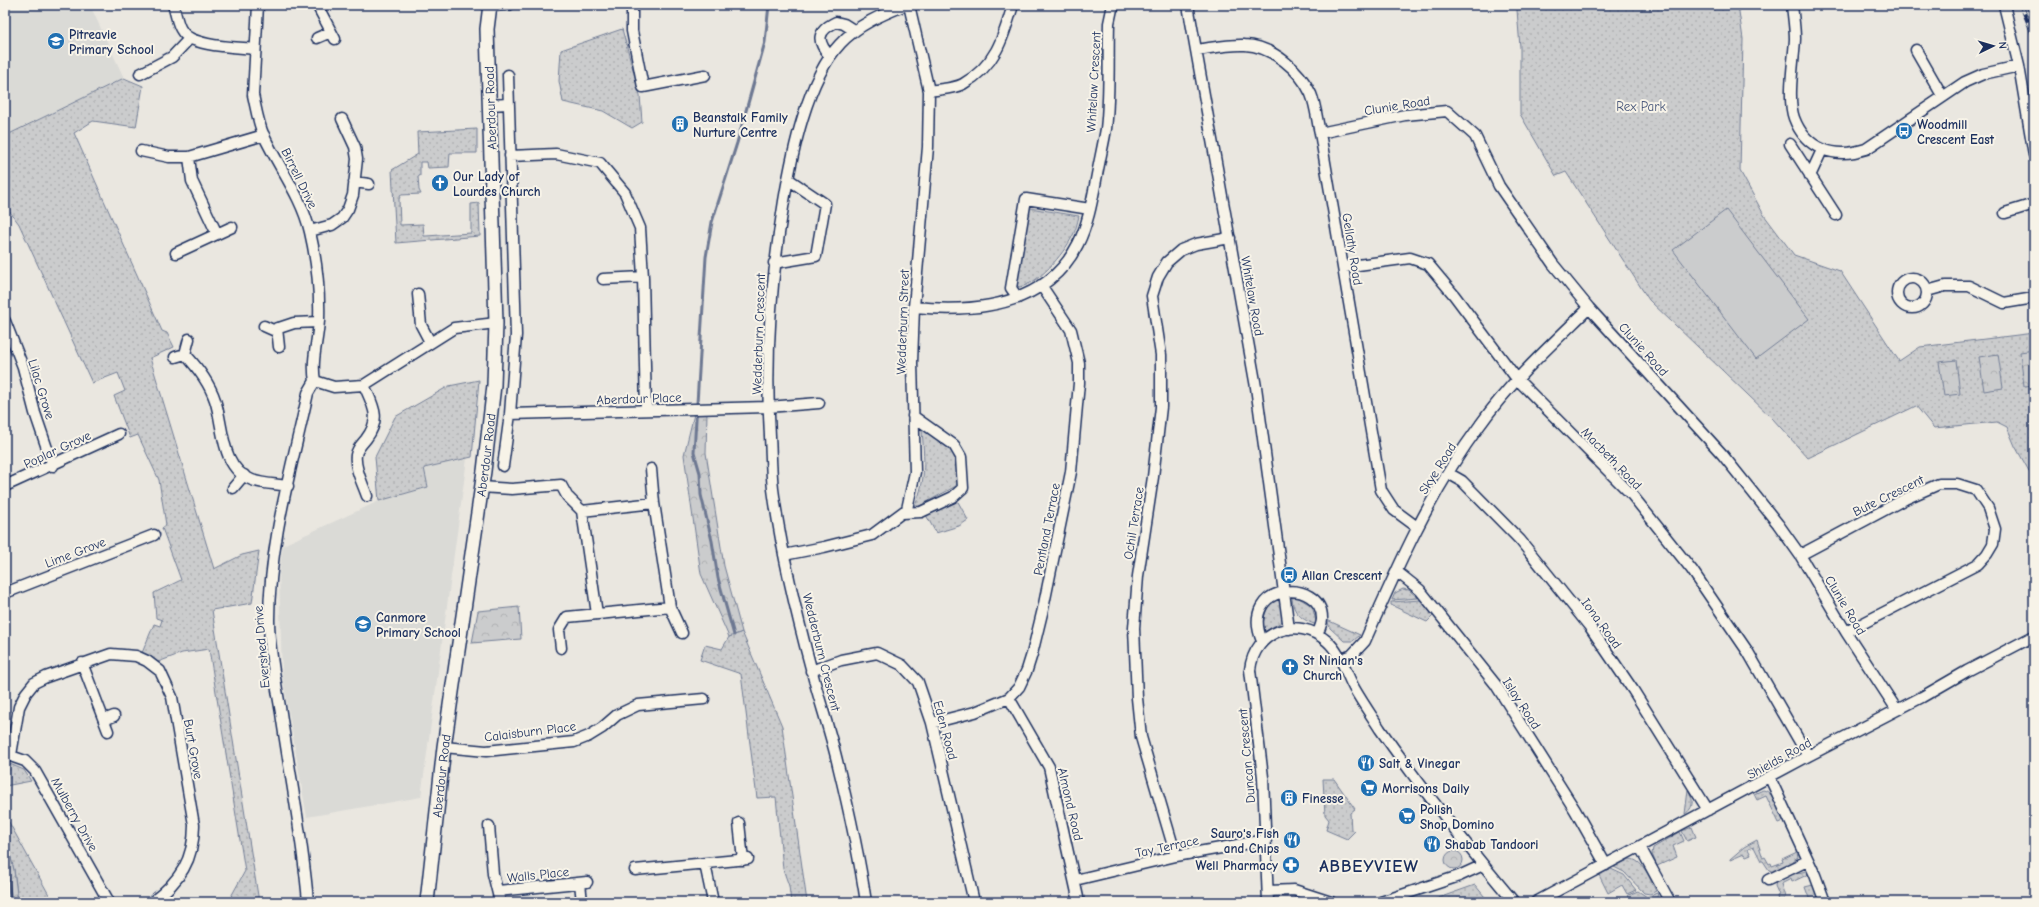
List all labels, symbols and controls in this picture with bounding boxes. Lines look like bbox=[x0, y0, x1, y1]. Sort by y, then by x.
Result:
north arrow bbox=[1973, 26, 2013, 66]
place label: Pitreavie Primary School bbox=[69, 27, 154, 57]
street label: Whitelaw Crescent bbox=[1083, 30, 1104, 133]
school or university icon: Pitreavie Primary School bbox=[46, 31, 66, 51]
text: N bbox=[1996, 41, 2009, 49]
street label: Aberdour Road bbox=[482, 66, 499, 150]
street label: Clunie Road bbox=[1363, 93, 1431, 118]
park label: Rex Park bbox=[1616, 99, 1666, 114]
place label: Beanstalk Family Nurture Centre bbox=[693, 110, 788, 140]
building icon: Beanstalk Family Nurture Centre bbox=[670, 114, 690, 134]
place label: Woodmill Crescent East bbox=[1917, 117, 1995, 147]
bus stop icon: Woodmill Crescent East bbox=[1894, 121, 1914, 141]
street label: Birrell Drive bbox=[278, 145, 321, 211]
place label: Our Lady of Lourdes Church bbox=[453, 169, 541, 199]
church icon: Our Lady of Lourdes Church bbox=[430, 173, 450, 193]
street label: Gellatly Road bbox=[1339, 212, 1366, 286]
street label: Whitelaw Road bbox=[1238, 255, 1267, 337]
street label: Wedderburn Street bbox=[893, 268, 912, 375]
street label: Wedderburn Crescent bbox=[749, 272, 768, 395]
street label: Clunie Road bbox=[1616, 320, 1671, 379]
street label: Lilac Grove bbox=[25, 357, 58, 422]
street label: Aberdour Place bbox=[596, 389, 682, 407]
street label: Aberdour Road bbox=[473, 412, 499, 498]
street label: Macbeth Road bbox=[1578, 424, 1645, 492]
street label: Poplar Grove bbox=[21, 427, 94, 472]
street label: Skye Road bbox=[1416, 440, 1459, 497]
street label: Bute Crescent bbox=[1850, 471, 1927, 519]
street label: Pentland Terrace bbox=[1030, 481, 1063, 577]
street label: Ochil Terrace bbox=[1120, 485, 1147, 561]
street label: Lime Grove bbox=[43, 534, 108, 571]
bus stop icon: Allan Crescent bbox=[1279, 565, 1299, 585]
place label: Allan Crescent bbox=[1302, 568, 1383, 583]
street label: Clunie Road bbox=[1822, 573, 1869, 638]
street label: Wedderburn Crescent bbox=[800, 592, 844, 714]
street label: Iona Road bbox=[1578, 595, 1625, 651]
street label: Evershed Drive bbox=[250, 605, 273, 689]
place label: Canmore Primary School bbox=[376, 610, 461, 640]
school or university icon: Canmore Primary School bbox=[353, 614, 373, 634]
place label: St Ninian's Church bbox=[1303, 653, 1363, 683]
church icon: St Ninian's Church bbox=[1280, 657, 1300, 677]
street label: Islay Road bbox=[1499, 675, 1544, 732]
street label: Eden Road bbox=[930, 699, 961, 761]
street label: Duncan Crescent bbox=[1235, 707, 1258, 804]
street label: Burt Grove bbox=[181, 718, 206, 781]
street label: Calaisburn Place bbox=[483, 718, 577, 745]
street label: Aberdour Road bbox=[429, 733, 454, 818]
street label: Shields Road bbox=[1744, 735, 1814, 782]
restaurant icon: Salt & Vinegar bbox=[1356, 753, 1376, 773]
place label: Salt & Vinegar bbox=[1379, 756, 1461, 771]
street label: Almond Road bbox=[1055, 766, 1086, 842]
street label: Mulberry Drive bbox=[48, 775, 101, 854]
supermarket icon: Morrisons Daily bbox=[1359, 778, 1379, 798]
place label: Morrisons Daily bbox=[1382, 781, 1469, 796]
building icon: Finesse bbox=[1279, 788, 1299, 808]
place label: Finesse bbox=[1302, 791, 1344, 806]
place label: Polish Shop Domino bbox=[1420, 802, 1494, 832]
supermarket icon: Polish Shop Domino bbox=[1397, 806, 1417, 826]
place label: Sauro's Fish and Chips bbox=[1211, 826, 1279, 856]
restaurant icon: Sauro's Fish and Chips bbox=[1282, 830, 1302, 850]
street label: Tay Terrace bbox=[1134, 832, 1201, 861]
restaurant icon: Shabab Tandoori bbox=[1422, 834, 1442, 854]
place label: Shabab Tandoori bbox=[1445, 837, 1539, 852]
pharmacy icon: Well Pharmacy bbox=[1281, 855, 1301, 875]
district label: ABBEYVIEW bbox=[1319, 857, 1419, 876]
place label: Well Pharmacy bbox=[1196, 858, 1278, 873]
street label: Walls Place bbox=[506, 864, 570, 885]

